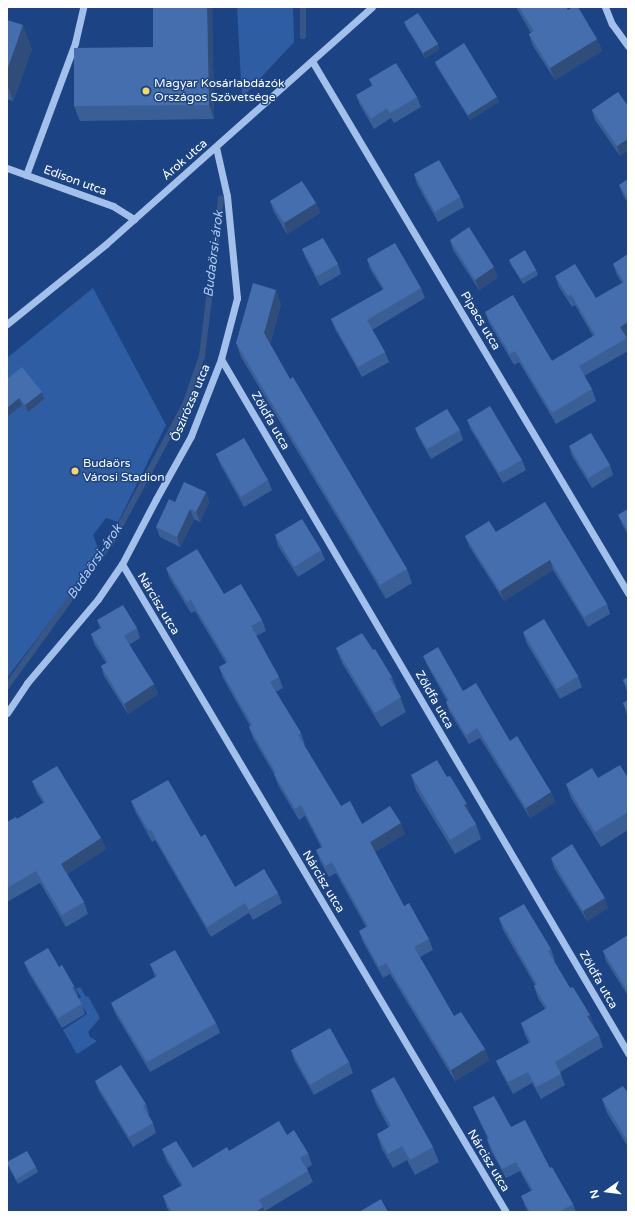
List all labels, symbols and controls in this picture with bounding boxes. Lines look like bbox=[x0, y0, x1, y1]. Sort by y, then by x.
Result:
place label: Magyar Kosárlabdázók Országos Szövetsége bbox=[154, 77, 285, 105]
marker: Magyar Kosárlabdázók Országos Szövetsége bbox=[141, 86, 151, 96]
street label: Árok utca bbox=[159, 136, 211, 184]
street label: Edison utca bbox=[41, 163, 109, 199]
water label: Budaörsi-árok bbox=[201, 210, 227, 298]
street label: Pipacs utca bbox=[457, 289, 503, 353]
street label: Őszirózsa utca bbox=[168, 362, 214, 444]
street label: Zöldfa utca bbox=[248, 389, 292, 453]
place label: Budaörs Városi Stadion bbox=[83, 457, 165, 485]
marker: Budaörs Városi Stadion bbox=[70, 466, 80, 476]
water label: Budaörsi-árok bbox=[64, 522, 126, 602]
street label: Nárcisz utca bbox=[134, 570, 182, 638]
street label: Zöldfa utca bbox=[412, 668, 456, 732]
street label: Nárcisz utca bbox=[299, 848, 347, 916]
street label: Zöldfa utca bbox=[576, 948, 620, 1012]
street label: Nárcisz utca bbox=[464, 1127, 512, 1195]
north arrow bbox=[587, 1171, 627, 1211]
text: N bbox=[587, 1188, 602, 1200]

